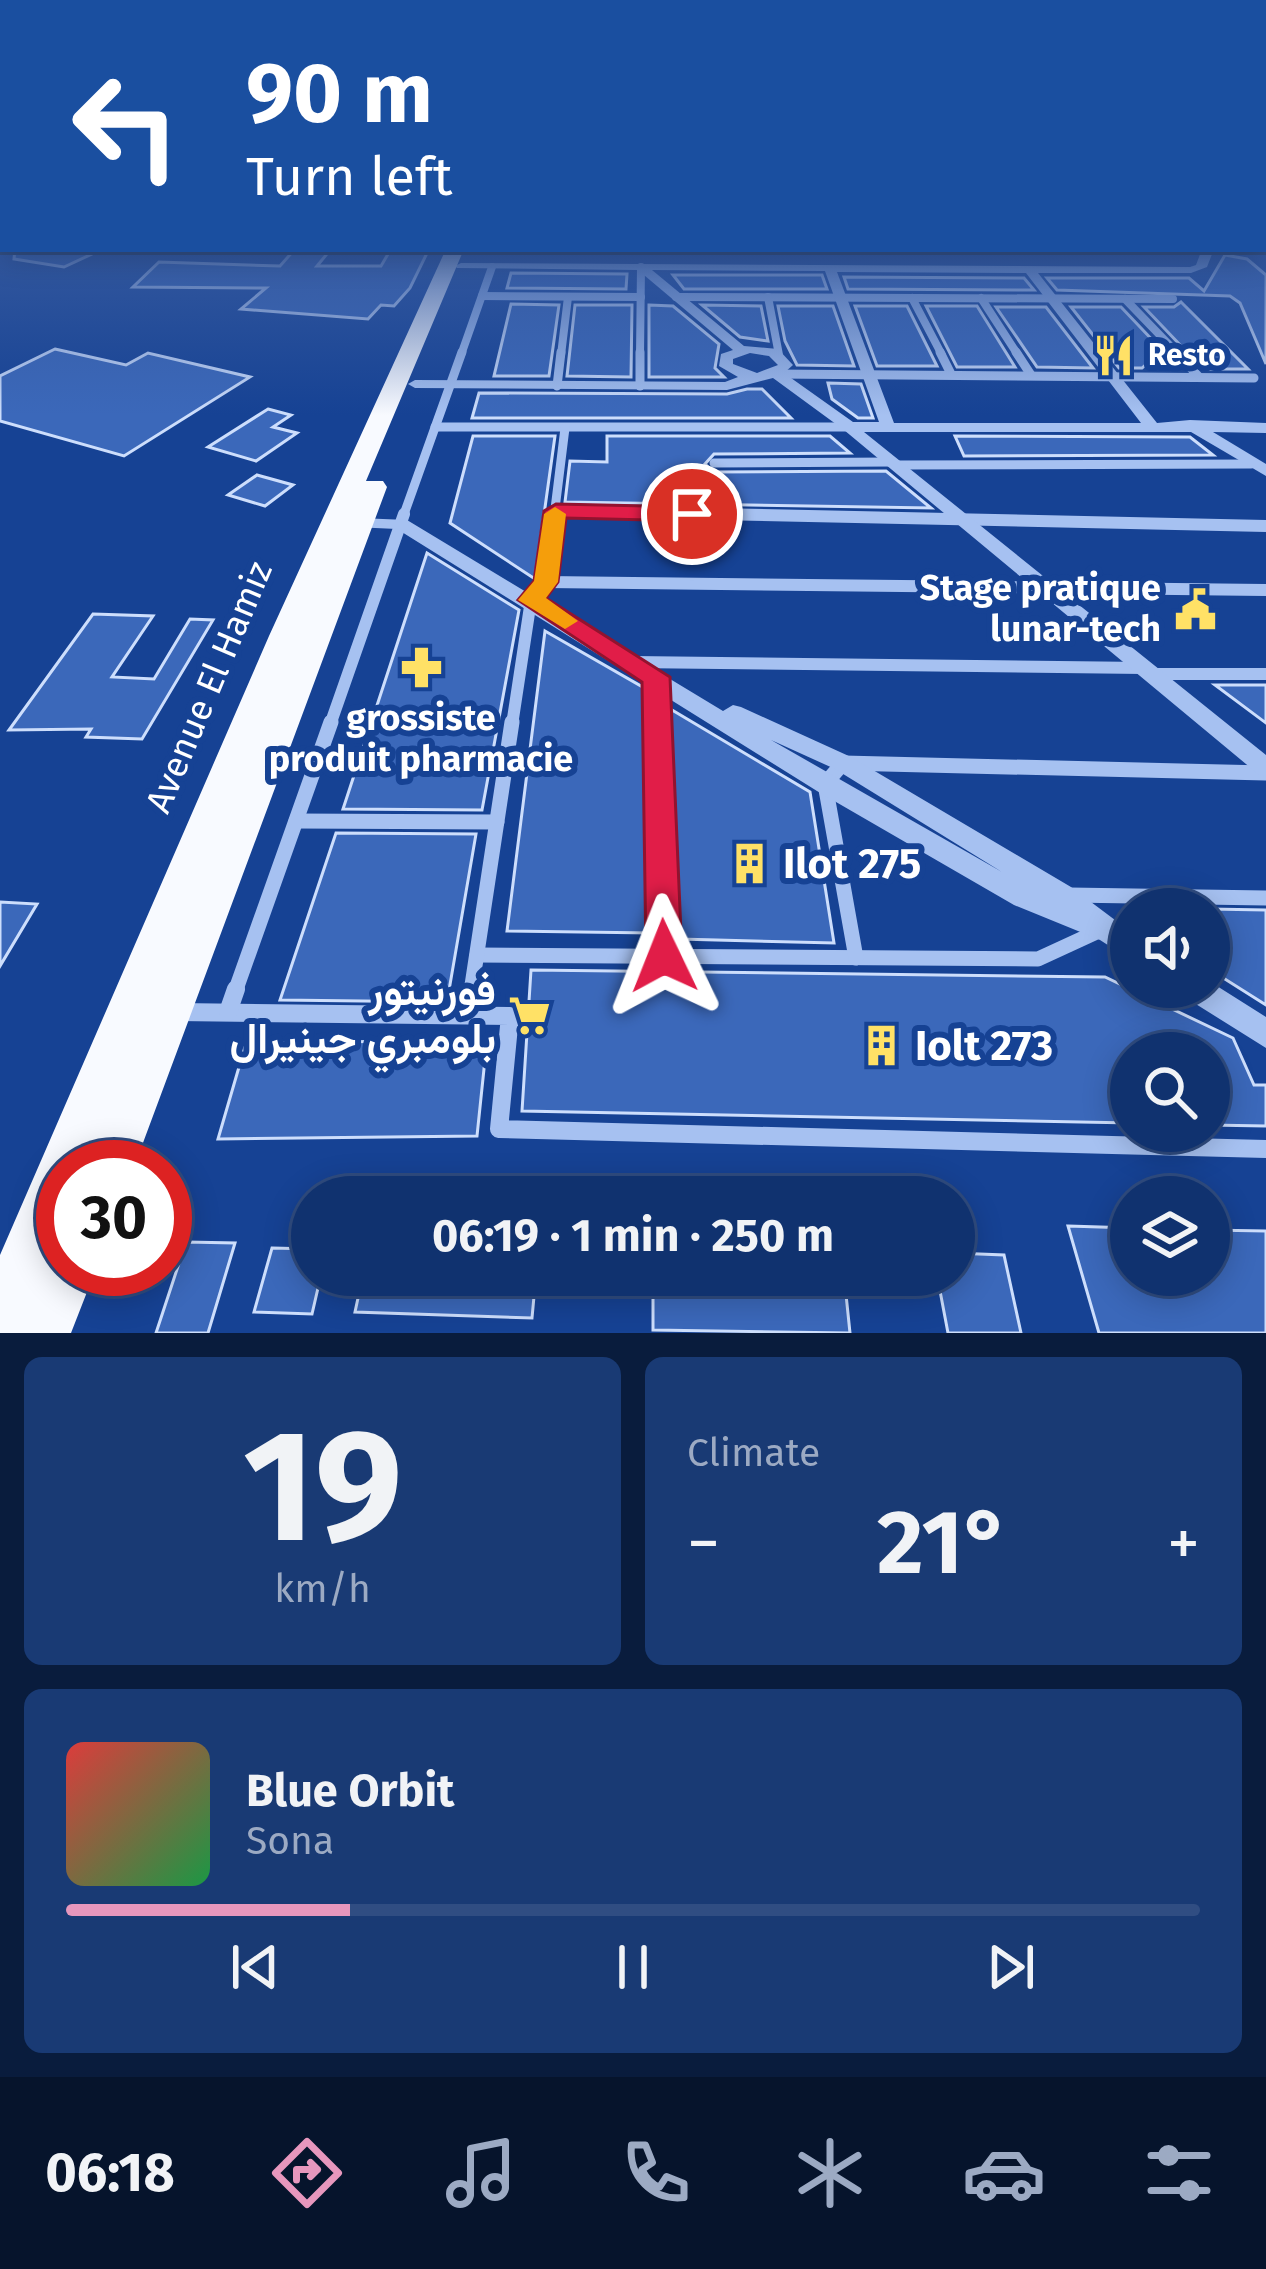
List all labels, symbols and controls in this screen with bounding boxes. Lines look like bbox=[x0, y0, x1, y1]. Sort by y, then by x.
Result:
text: 90 m bbox=[246, 43, 433, 144]
icon: left bbox=[48, 48, 204, 204]
text: Turn left bbox=[246, 145, 453, 209]
restaurant icon: Resto bbox=[1091, 332, 1137, 378]
place label: Resto bbox=[1148, 337, 1226, 373]
pin bbox=[641, 463, 743, 565]
icon: arrive bbox=[659, 481, 725, 547]
street label: Avenue El Hamiz bbox=[136, 555, 282, 819]
place label: Stage pratique lunar-tech bbox=[920, 566, 1161, 651]
public building icon: Stage pratique lunar-tech bbox=[1172, 586, 1218, 632]
pharmacy icon: grossiste produit pharmacie bbox=[398, 645, 444, 691]
place label: grossiste produit pharmacie bbox=[269, 696, 573, 781]
place label: Ilot 275 bbox=[783, 839, 921, 889]
building icon: Ilot 275 bbox=[726, 841, 772, 887]
map controls bbox=[1110, 888, 1230, 1296]
button: sound bbox=[1110, 888, 1230, 1008]
position arrow bbox=[601, 893, 727, 1019]
place label: فورنيتور بلومبري جينيرال bbox=[229, 966, 496, 1073]
supermarket icon: فورنيتور بلومبري جينيرال bbox=[507, 992, 553, 1038]
place label: Iolt 273 bbox=[915, 1021, 1053, 1071]
building icon: Iolt 273 bbox=[858, 1023, 904, 1069]
button: search bbox=[1110, 1032, 1230, 1152]
speed limit sign: 30 bbox=[36, 1140, 192, 1296]
button: layers bbox=[1110, 1176, 1230, 1296]
text: 06:19 · 1 min · 250 m bbox=[432, 1209, 834, 1263]
text: 19 bbox=[243, 1394, 402, 1581]
text: Climate bbox=[687, 1430, 820, 1476]
text: 21° bbox=[877, 1489, 1010, 1597]
text: − bbox=[687, 1504, 720, 1583]
text: + bbox=[1167, 1504, 1200, 1583]
text: km/h bbox=[274, 1566, 371, 1612]
text: Blue Orbit bbox=[246, 1764, 454, 1818]
text: Sona bbox=[246, 1818, 334, 1864]
icon: previous bbox=[222, 1934, 288, 2000]
icon: pause bbox=[600, 1934, 666, 2000]
icon: next bbox=[978, 1934, 1044, 2000]
icon: directions bbox=[265, 2131, 349, 2215]
icon: music bbox=[439, 2131, 523, 2215]
icon: phone bbox=[614, 2131, 698, 2215]
icon: climate bbox=[788, 2131, 872, 2215]
icon: car bbox=[962, 2131, 1046, 2215]
icon: filters bbox=[1137, 2131, 1221, 2215]
text: 06:18 bbox=[45, 2141, 175, 2205]

